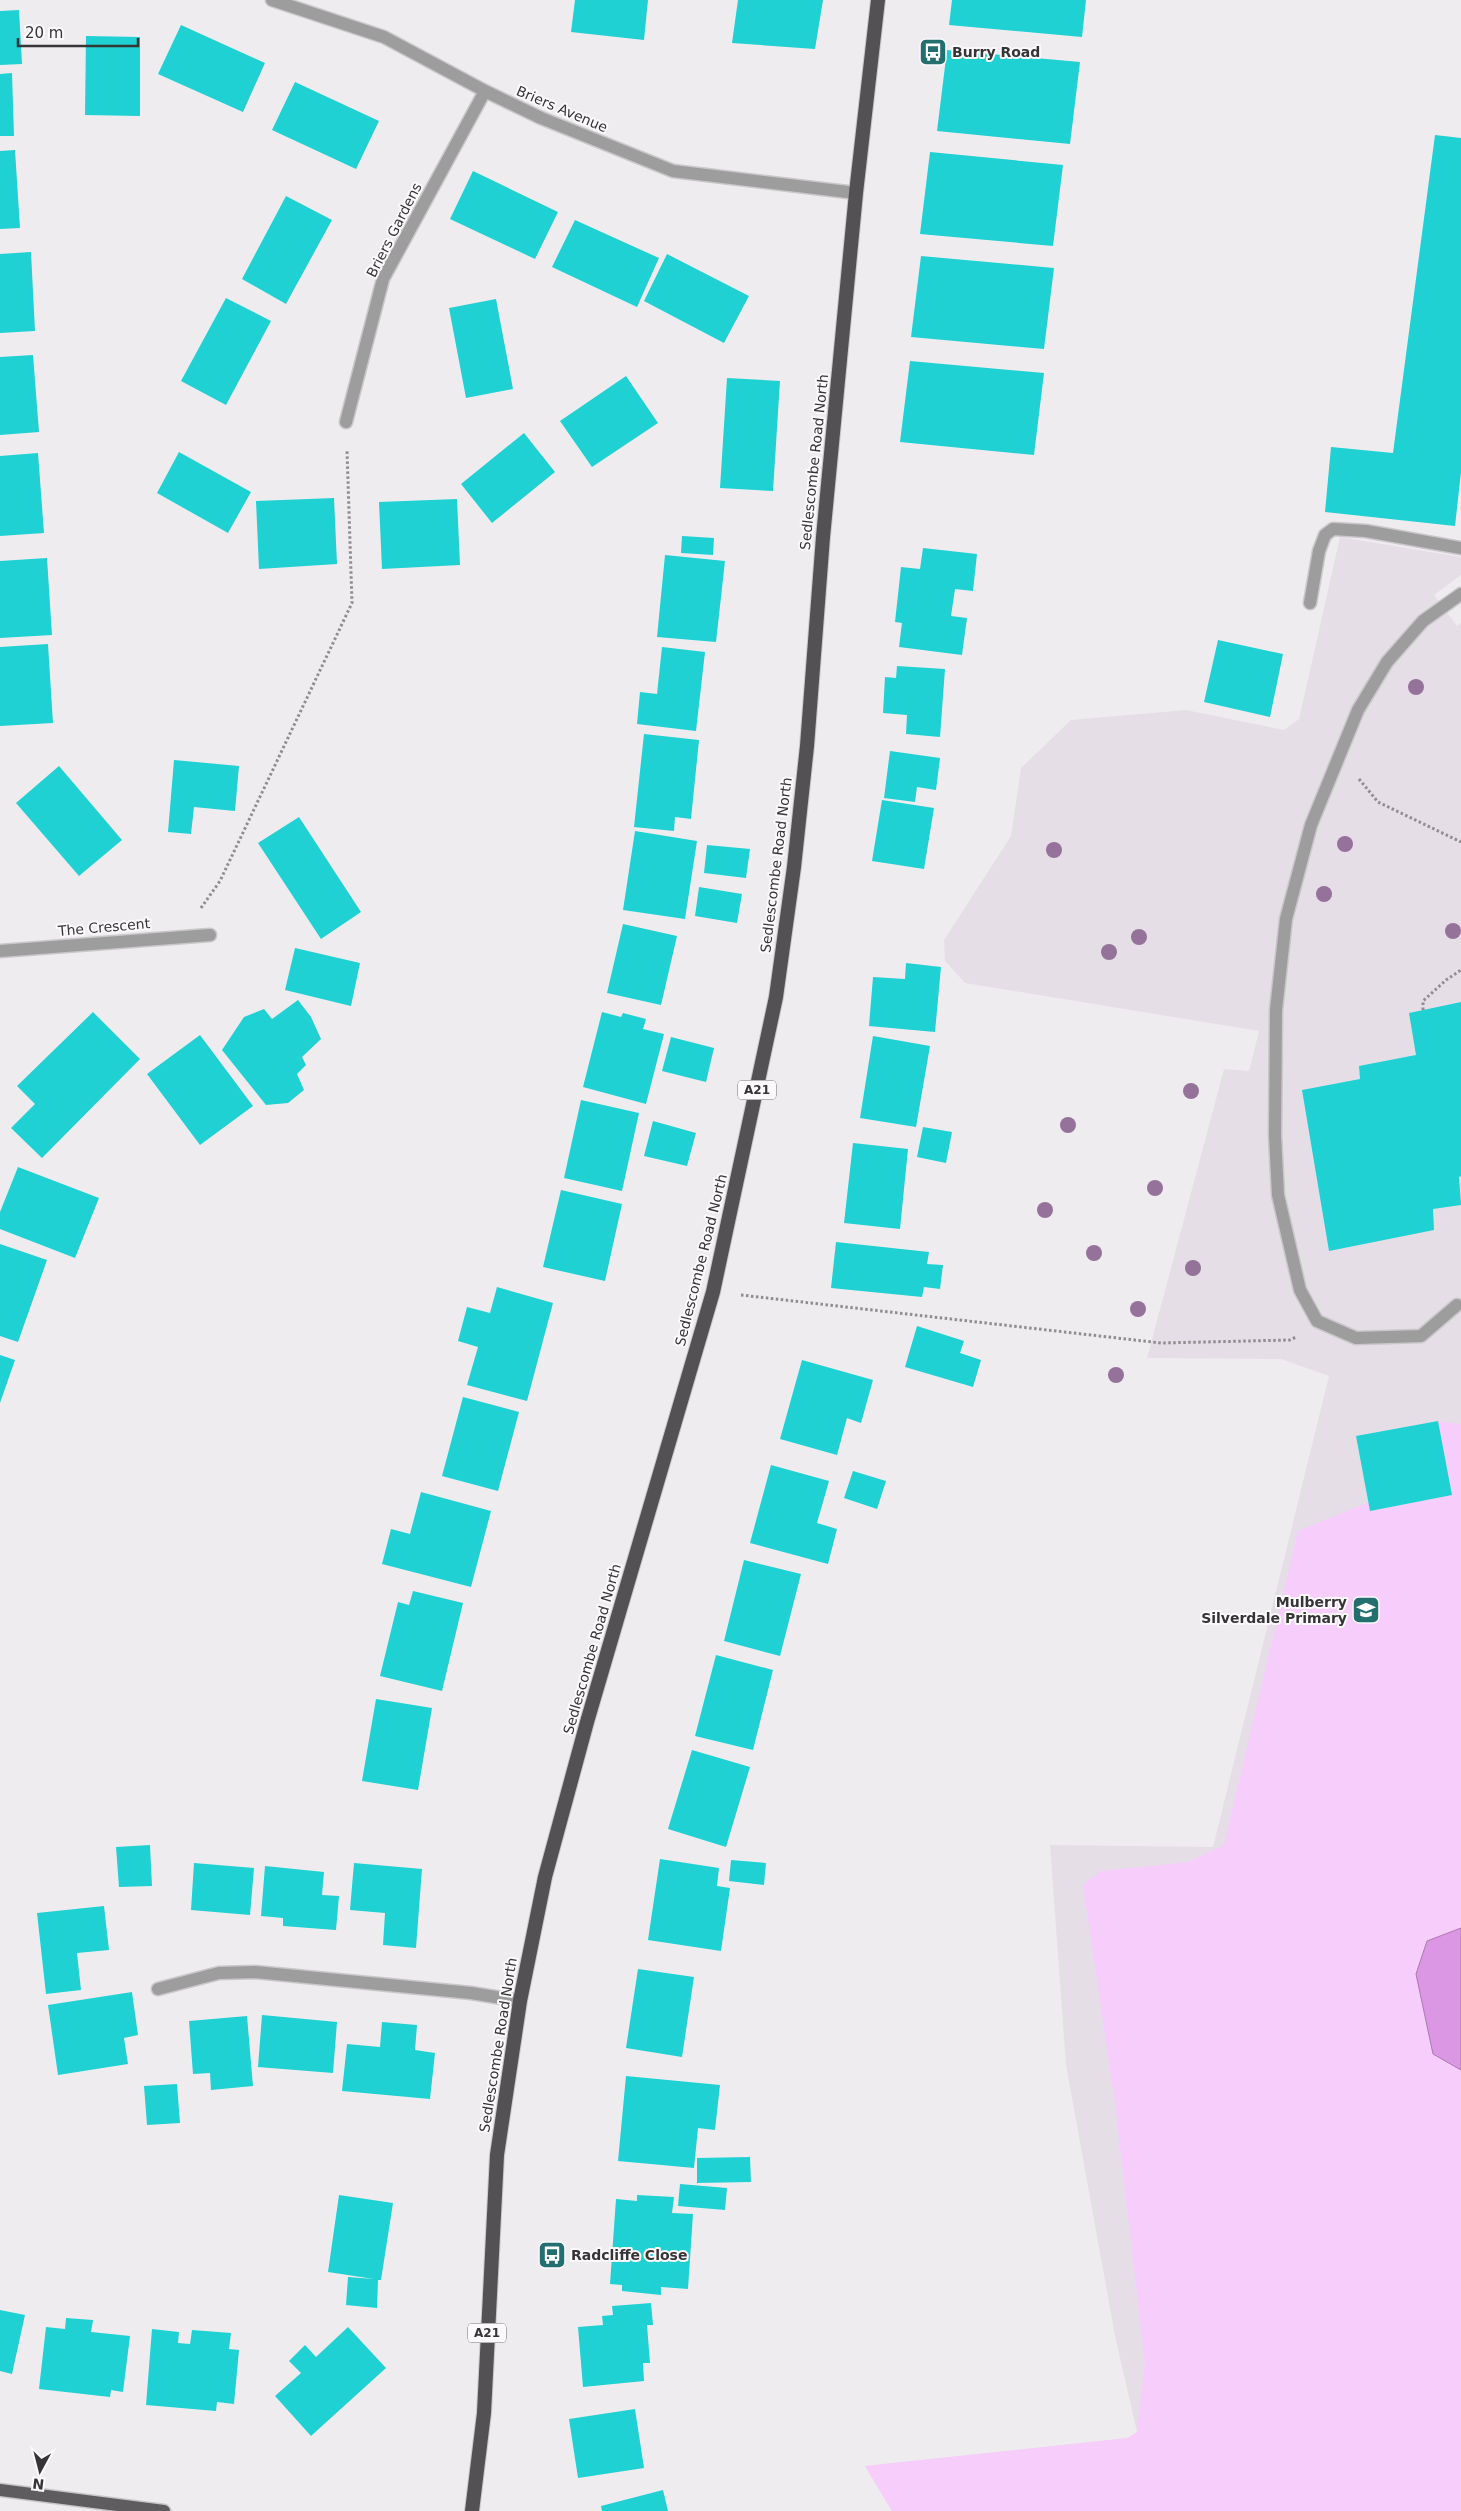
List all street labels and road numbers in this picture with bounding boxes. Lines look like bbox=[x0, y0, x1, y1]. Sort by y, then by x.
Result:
street label: Briers Avenue bbox=[514, 83, 610, 135]
street label: Briers Gardens bbox=[363, 180, 425, 280]
street label: Sedlescombe Road North bbox=[797, 373, 831, 551]
street label: Sedlescombe Road North bbox=[757, 776, 795, 954]
street label: The Crescent bbox=[56, 915, 151, 939]
road number: A21 bbox=[738, 1080, 776, 1100]
street label: Sedlescombe Road North bbox=[672, 1172, 730, 1348]
street label: Sedlescombe Road North bbox=[560, 1562, 624, 1736]
street label: Sedlescombe Road North bbox=[476, 1956, 520, 2134]
road number: A21 bbox=[468, 2324, 506, 2342]

